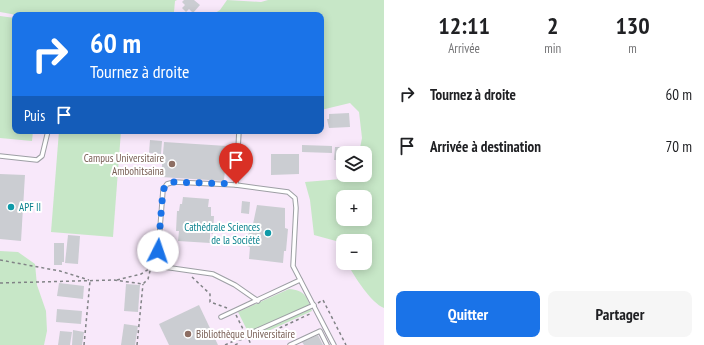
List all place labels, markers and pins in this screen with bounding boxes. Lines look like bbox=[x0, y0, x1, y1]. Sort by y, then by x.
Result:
pin bbox=[219, 143, 253, 184]
place label: Campus Universitaire Ambohitsaina bbox=[84, 151, 164, 178]
marker: Campus Universitaire Ambohitsaina bbox=[167, 159, 177, 169]
place label: APF II bbox=[19, 200, 41, 214]
marker: APF II bbox=[6, 202, 16, 212]
place label: Cathédrale Sciences de la Société bbox=[184, 220, 260, 247]
marker: Cathédrale Sciences de la Société bbox=[263, 228, 273, 238]
place label: Bibliothèque Universitaire bbox=[196, 327, 295, 341]
marker: Bibliothèque Universitaire bbox=[183, 329, 193, 339]

